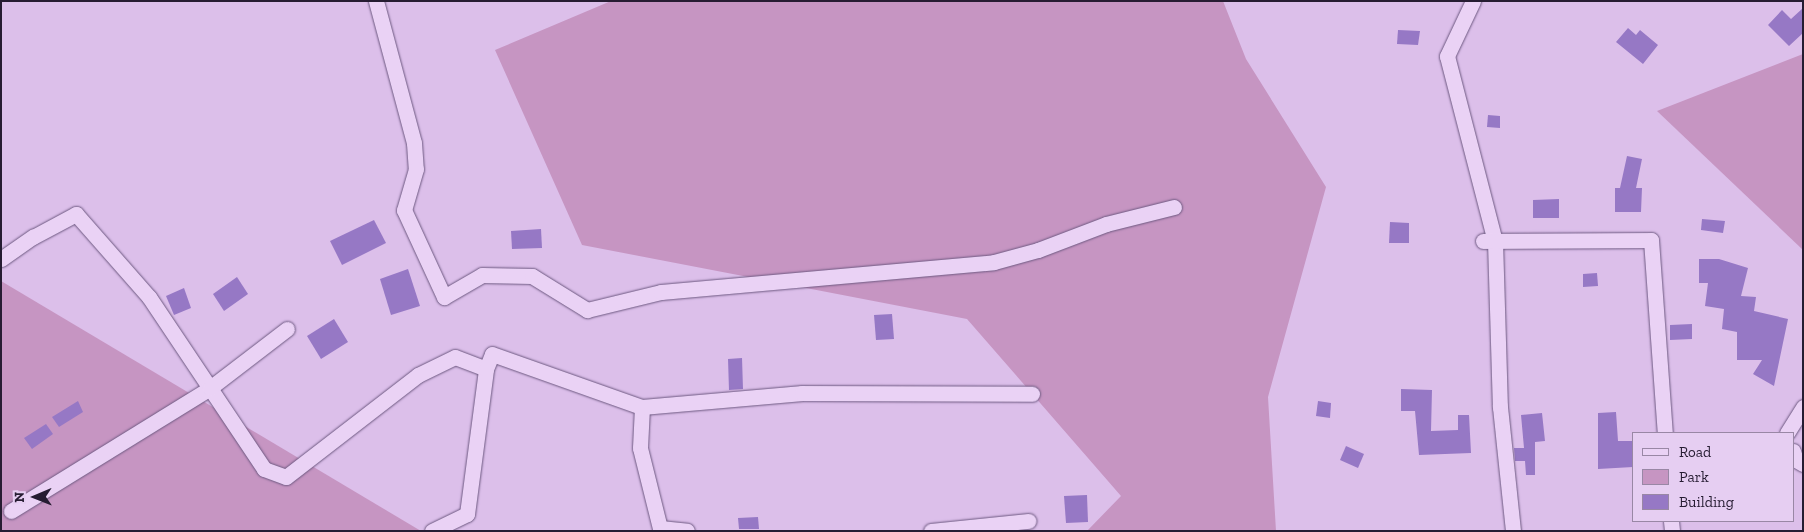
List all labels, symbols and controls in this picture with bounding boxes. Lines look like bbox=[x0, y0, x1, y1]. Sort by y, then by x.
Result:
legend bbox=[1632, 432, 1794, 522]
text: Road bbox=[1679, 443, 1711, 461]
text: Park bbox=[1679, 468, 1709, 486]
north arrow bbox=[10, 472, 60, 522]
text: N bbox=[11, 492, 28, 503]
text: Building bbox=[1679, 493, 1734, 511]

